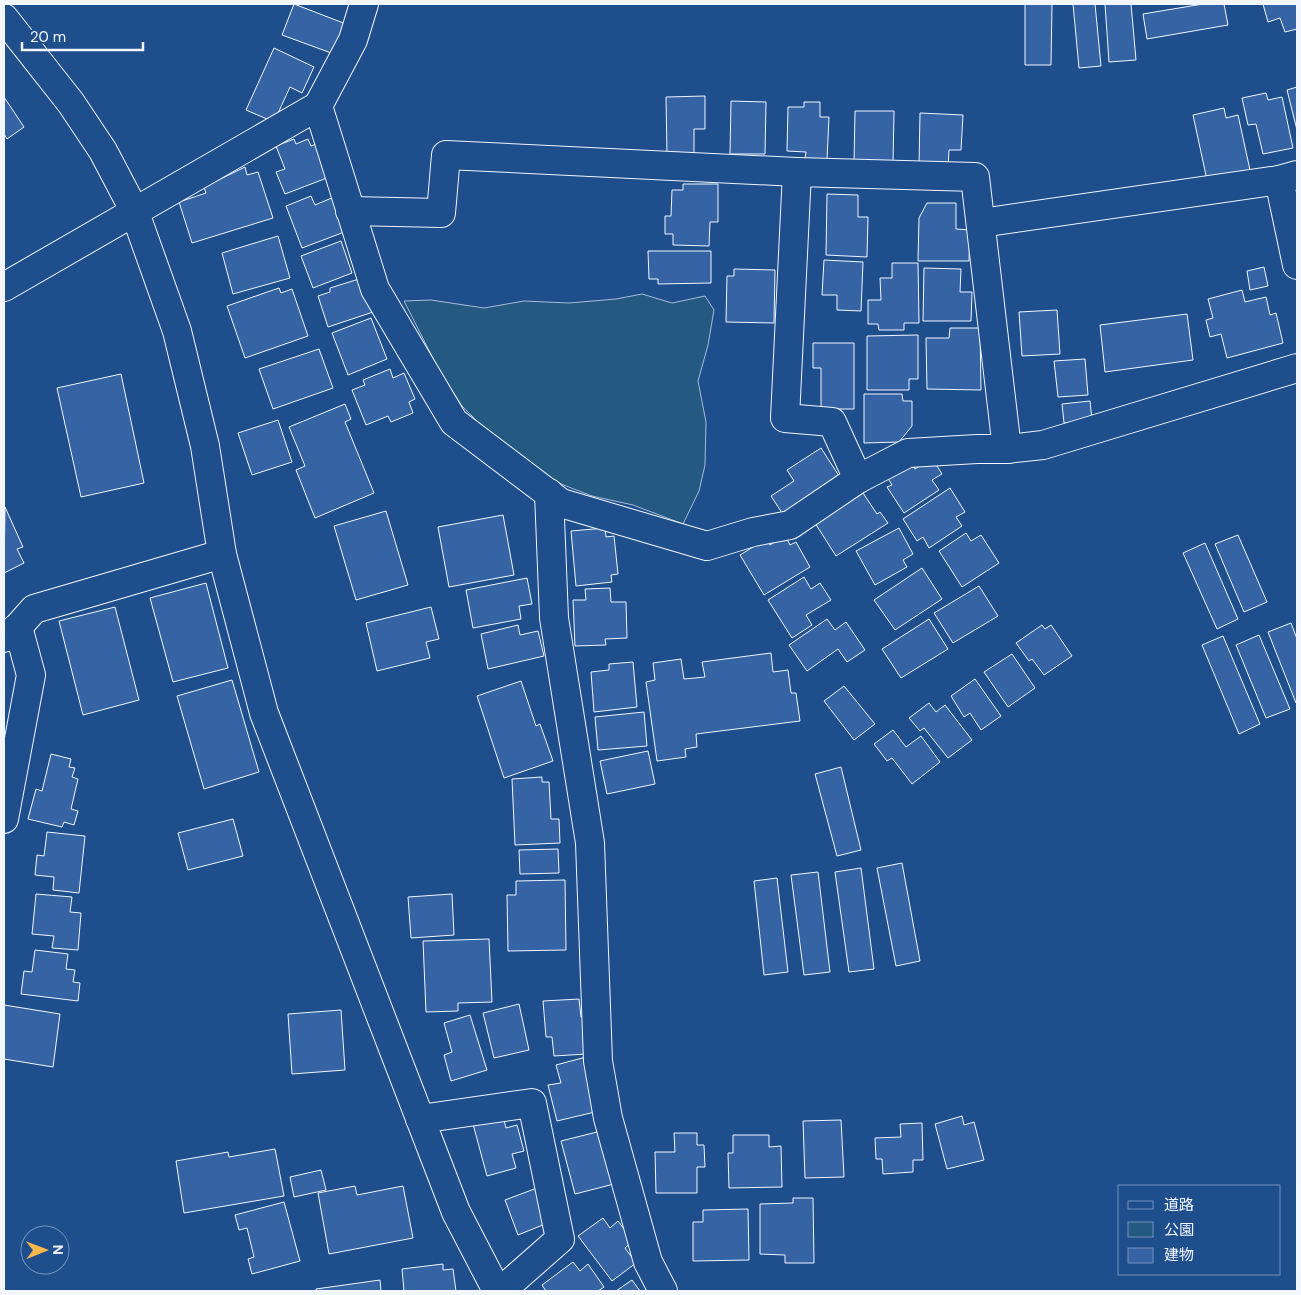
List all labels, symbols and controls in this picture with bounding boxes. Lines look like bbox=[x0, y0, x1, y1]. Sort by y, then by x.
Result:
scale bar bbox=[22, 20, 144, 52]
text: 20 m bbox=[30, 27, 66, 47]
legend bbox=[1118, 1185, 1281, 1275]
text: 道路 bbox=[1164, 1195, 1194, 1215]
text: 公園 bbox=[1164, 1220, 1194, 1240]
north arrow bbox=[20, 1225, 70, 1275]
text: N bbox=[49, 1245, 67, 1255]
text: 建物 bbox=[1164, 1245, 1194, 1265]

